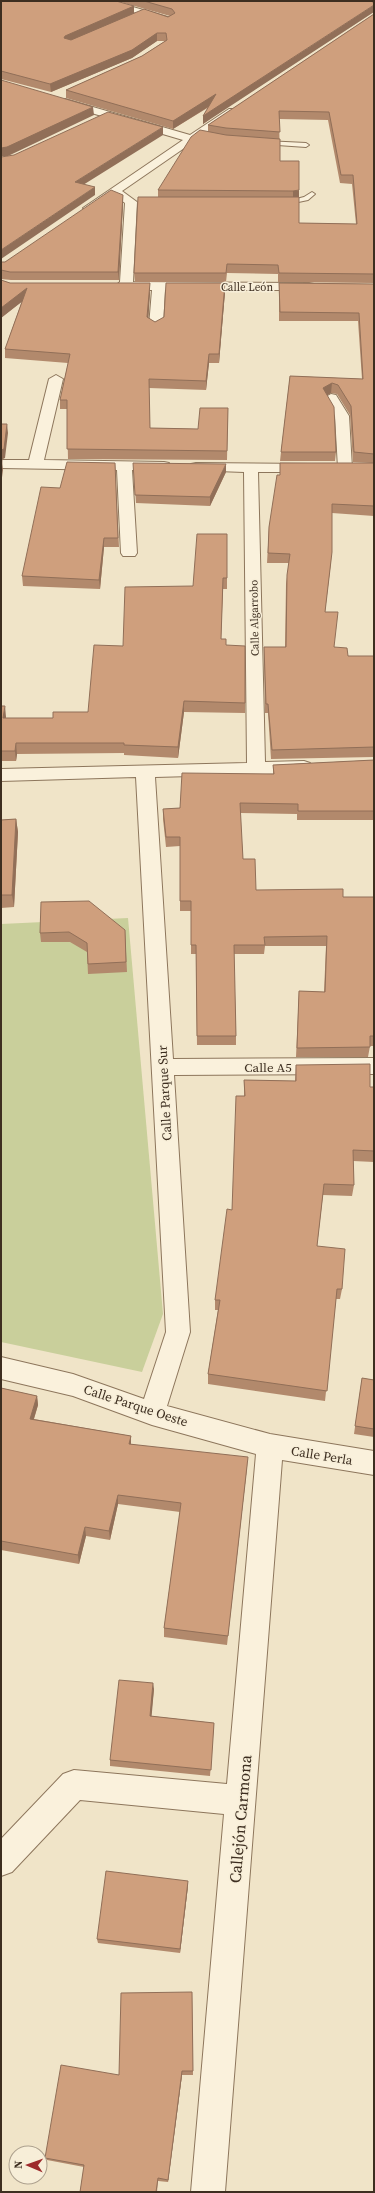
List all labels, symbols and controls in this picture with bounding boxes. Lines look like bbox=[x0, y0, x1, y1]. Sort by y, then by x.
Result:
street label: Calle León bbox=[221, 280, 273, 295]
street label: Calle Algarrobo bbox=[246, 580, 263, 656]
street label: Calle Parque Sur bbox=[153, 1044, 175, 1141]
street label: Calle A5 bbox=[244, 1059, 292, 1076]
street label: Calle Parque Oeste bbox=[82, 1381, 190, 1430]
street label: Calle Perla bbox=[290, 1442, 354, 1469]
street label: Callejón Carmona bbox=[223, 1753, 257, 1884]
north arrow bbox=[8, 2145, 48, 2185]
text: N bbox=[11, 2160, 26, 2169]

